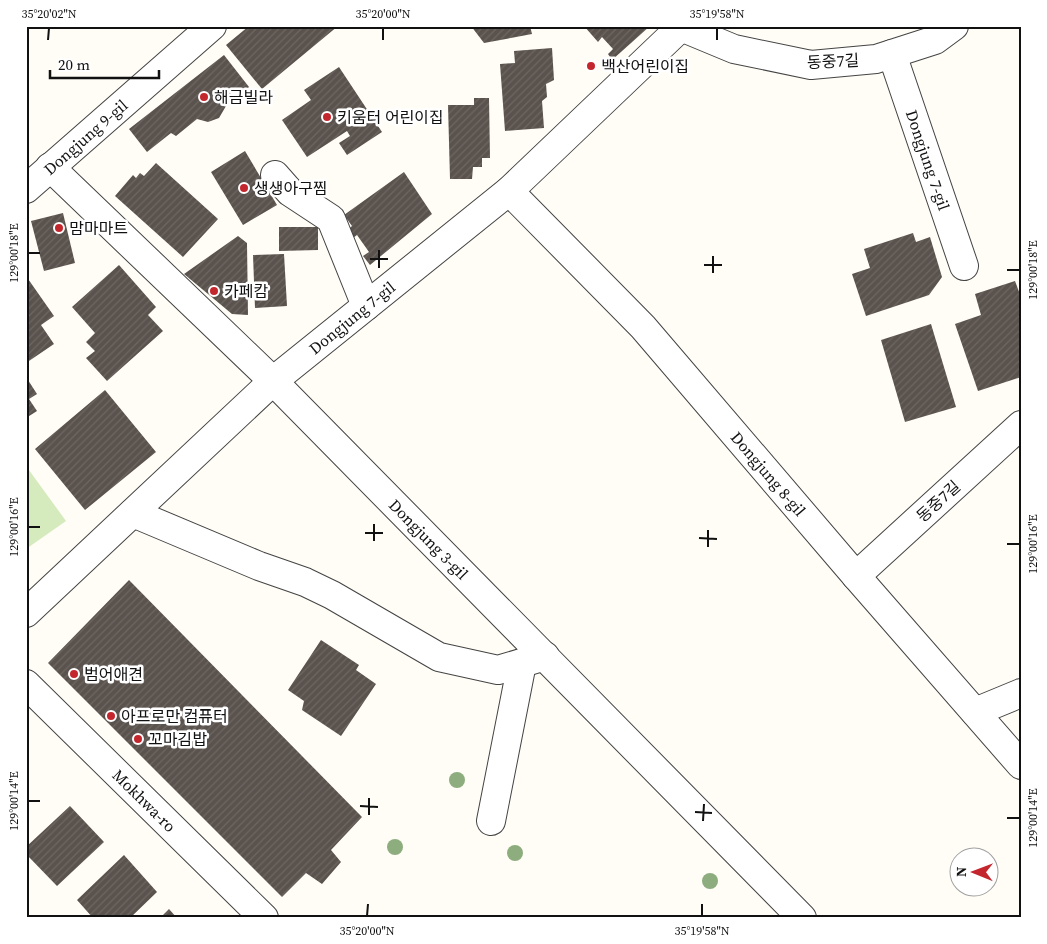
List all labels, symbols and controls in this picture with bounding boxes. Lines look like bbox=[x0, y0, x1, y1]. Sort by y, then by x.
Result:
text: 35°20'02"N bbox=[21, 6, 77, 22]
text: 35°20'00"N bbox=[355, 6, 411, 22]
text: 35°19'58"N bbox=[689, 6, 745, 22]
scale bar bbox=[50, 48, 159, 80]
street label: 동중7길 bbox=[806, 49, 860, 73]
text: 20 m bbox=[58, 54, 90, 75]
place label: 백산어린이집 bbox=[601, 55, 689, 77]
marker: 백산어린이집 bbox=[585, 60, 597, 72]
place label: 해금빌라 bbox=[214, 86, 273, 108]
marker: 해금빌라 bbox=[198, 91, 210, 103]
street label: Dongjung 9-gil bbox=[39, 94, 132, 180]
place label: 키움터 어린이집 bbox=[337, 106, 444, 128]
street label: Dongjung 7-gil bbox=[901, 107, 955, 213]
marker: 키움터 어린이집 bbox=[321, 111, 333, 123]
place label: 생생아구찜 bbox=[254, 177, 328, 199]
marker: 생생아구찜 bbox=[238, 182, 250, 194]
place label: 맘마마트 bbox=[69, 217, 128, 239]
marker: 맘마마트 bbox=[53, 222, 65, 234]
text: 129°00'18"E bbox=[6, 223, 22, 283]
text: 129°00'18"E bbox=[1025, 240, 1041, 300]
street label: Dongjung 7-gil bbox=[304, 276, 400, 359]
place label: 카페캄 bbox=[224, 280, 268, 302]
marker: 카페캄 bbox=[208, 285, 220, 297]
street label: Dongjung 8-gil bbox=[726, 427, 811, 521]
street label: 동중7길 bbox=[911, 475, 965, 527]
street label: Dongjung 3-gil bbox=[384, 494, 474, 584]
text: 129°00'16"E bbox=[6, 497, 22, 557]
text: 129°00'16"E bbox=[1025, 514, 1041, 574]
place label: 범어애견 bbox=[84, 663, 143, 685]
marker: 범어애견 bbox=[68, 668, 80, 680]
place label: 아프로만 컴퓨터 bbox=[121, 705, 228, 727]
marker: 아프로만 컴퓨터 bbox=[105, 710, 117, 722]
place label: 꼬마김밥 bbox=[148, 728, 207, 750]
marker: 꼬마김밥 bbox=[132, 733, 144, 745]
street label: Mokhwa-ro bbox=[108, 764, 181, 837]
text: 129°00'14"E bbox=[6, 771, 22, 831]
text: 129°00'14"E bbox=[1025, 788, 1041, 848]
north arrow bbox=[950, 846, 1000, 896]
text: N bbox=[951, 866, 971, 877]
text: 35°20'00"N bbox=[339, 923, 395, 939]
text: 35°19'58"N bbox=[674, 923, 730, 939]

